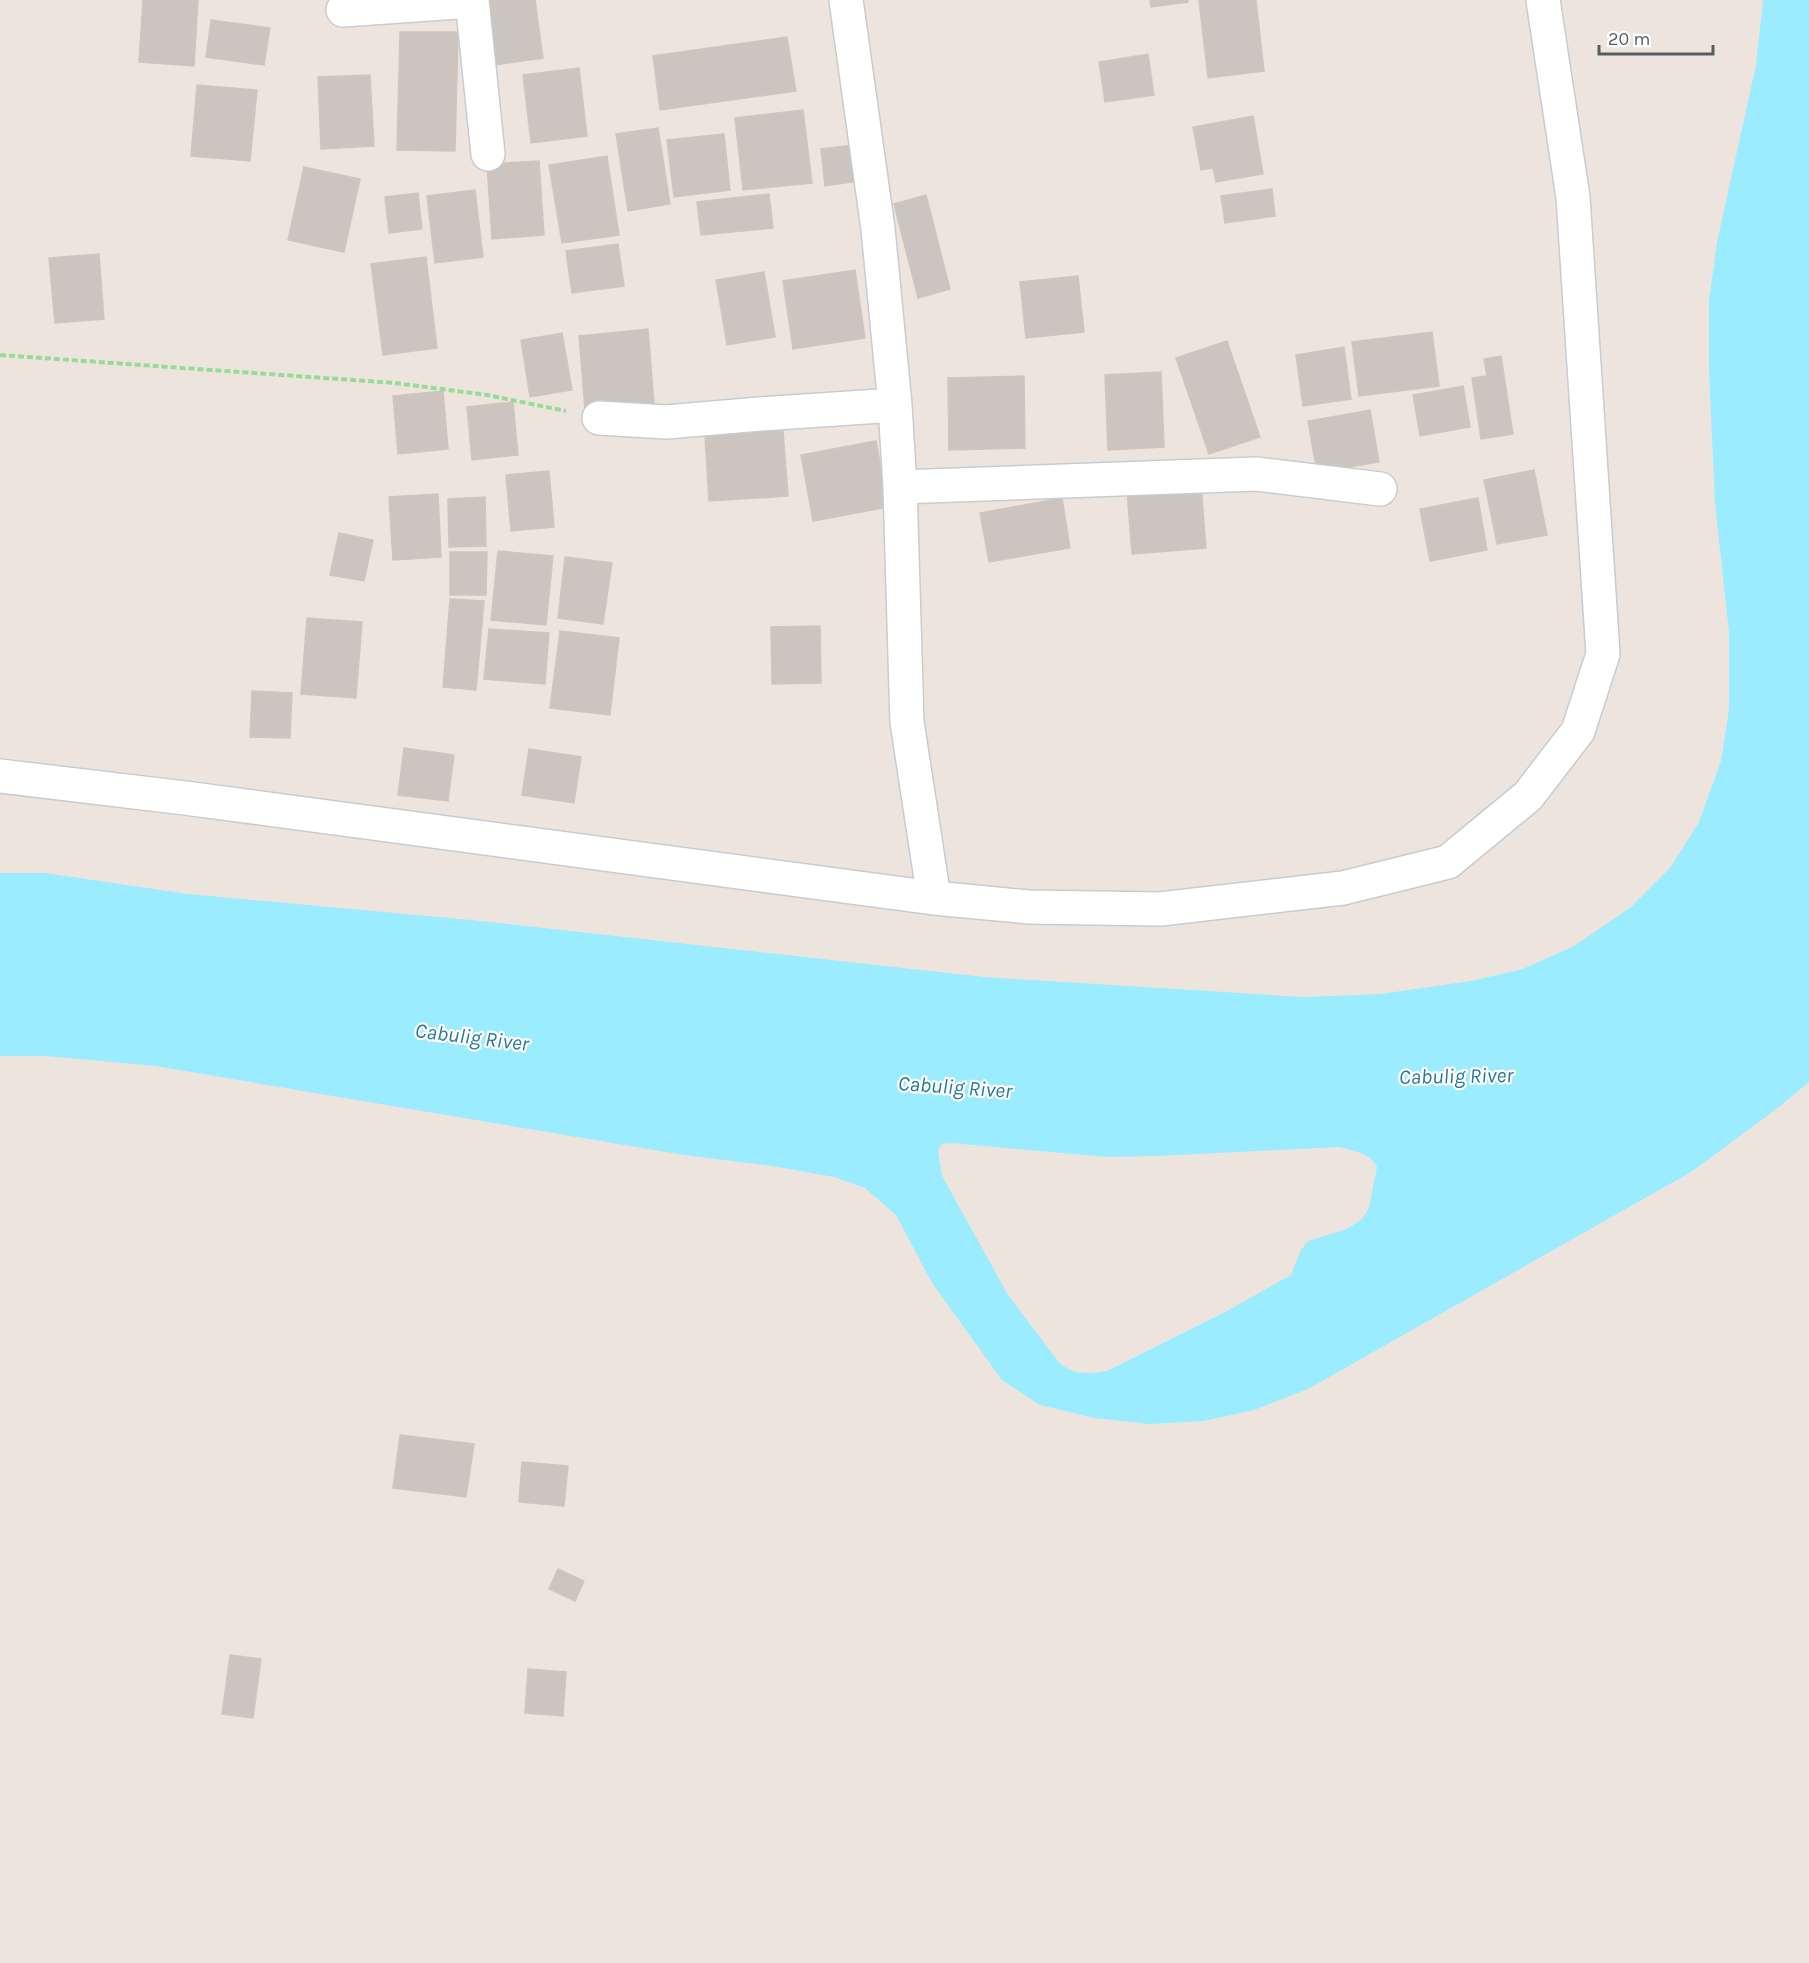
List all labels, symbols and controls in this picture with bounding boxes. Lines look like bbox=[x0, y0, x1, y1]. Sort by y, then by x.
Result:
scale bar bbox=[1599, 18, 1713, 56]
text: 20 m bbox=[1608, 28, 1650, 50]
water label: Cabulig River bbox=[414, 1018, 531, 1056]
water label: Cabulig River bbox=[1399, 1063, 1514, 1089]
water label: Cabulig River bbox=[897, 1071, 1014, 1103]

